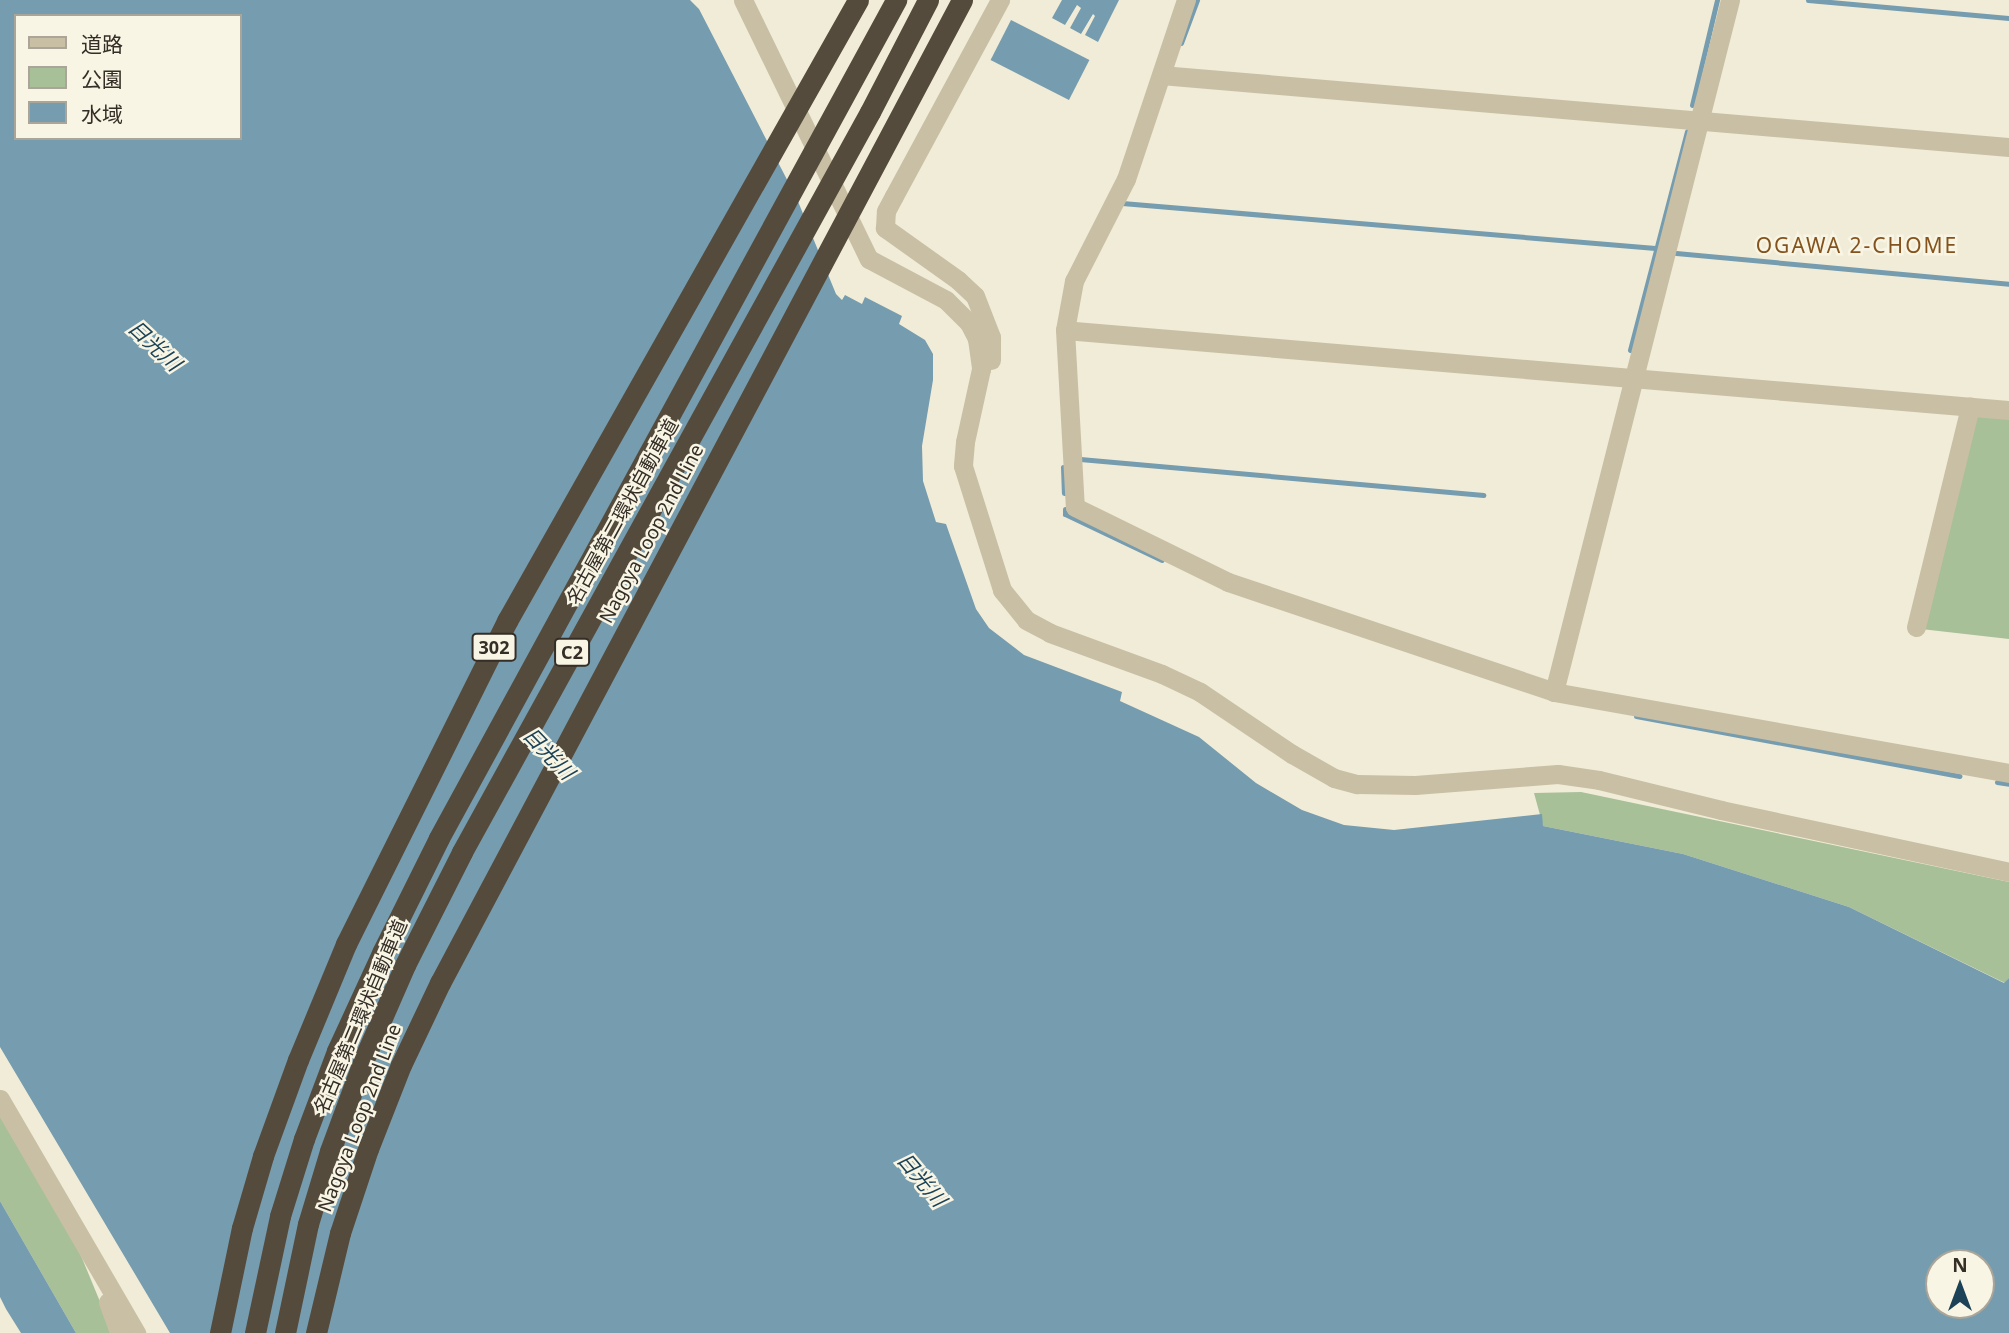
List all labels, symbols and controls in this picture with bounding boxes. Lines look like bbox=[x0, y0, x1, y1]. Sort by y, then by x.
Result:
legend bbox=[14, 14, 242, 140]
text: 道路 bbox=[81, 30, 123, 58]
text: 公園 bbox=[81, 65, 123, 93]
text: 水域 bbox=[81, 100, 123, 128]
district label: OGAWA 2-CHOME bbox=[1757, 232, 1957, 258]
water label: 日光川 bbox=[123, 314, 187, 376]
street label: 名古屋第二環状自動車道 bbox=[562, 415, 684, 609]
street label: Nagoya Loop 2nd Line bbox=[595, 441, 709, 627]
road number: 302 bbox=[471, 632, 517, 662]
road number: C2 bbox=[553, 638, 591, 666]
water label: 日光川 bbox=[518, 722, 580, 784]
street label: 名古屋第二環状自動車道 bbox=[310, 916, 412, 1118]
street label: Nagoya Loop 2nd Line bbox=[314, 1021, 406, 1215]
water label: 日光川 bbox=[892, 1147, 952, 1211]
north arrow bbox=[1925, 1249, 1995, 1319]
text: N bbox=[1952, 1252, 1968, 1278]

